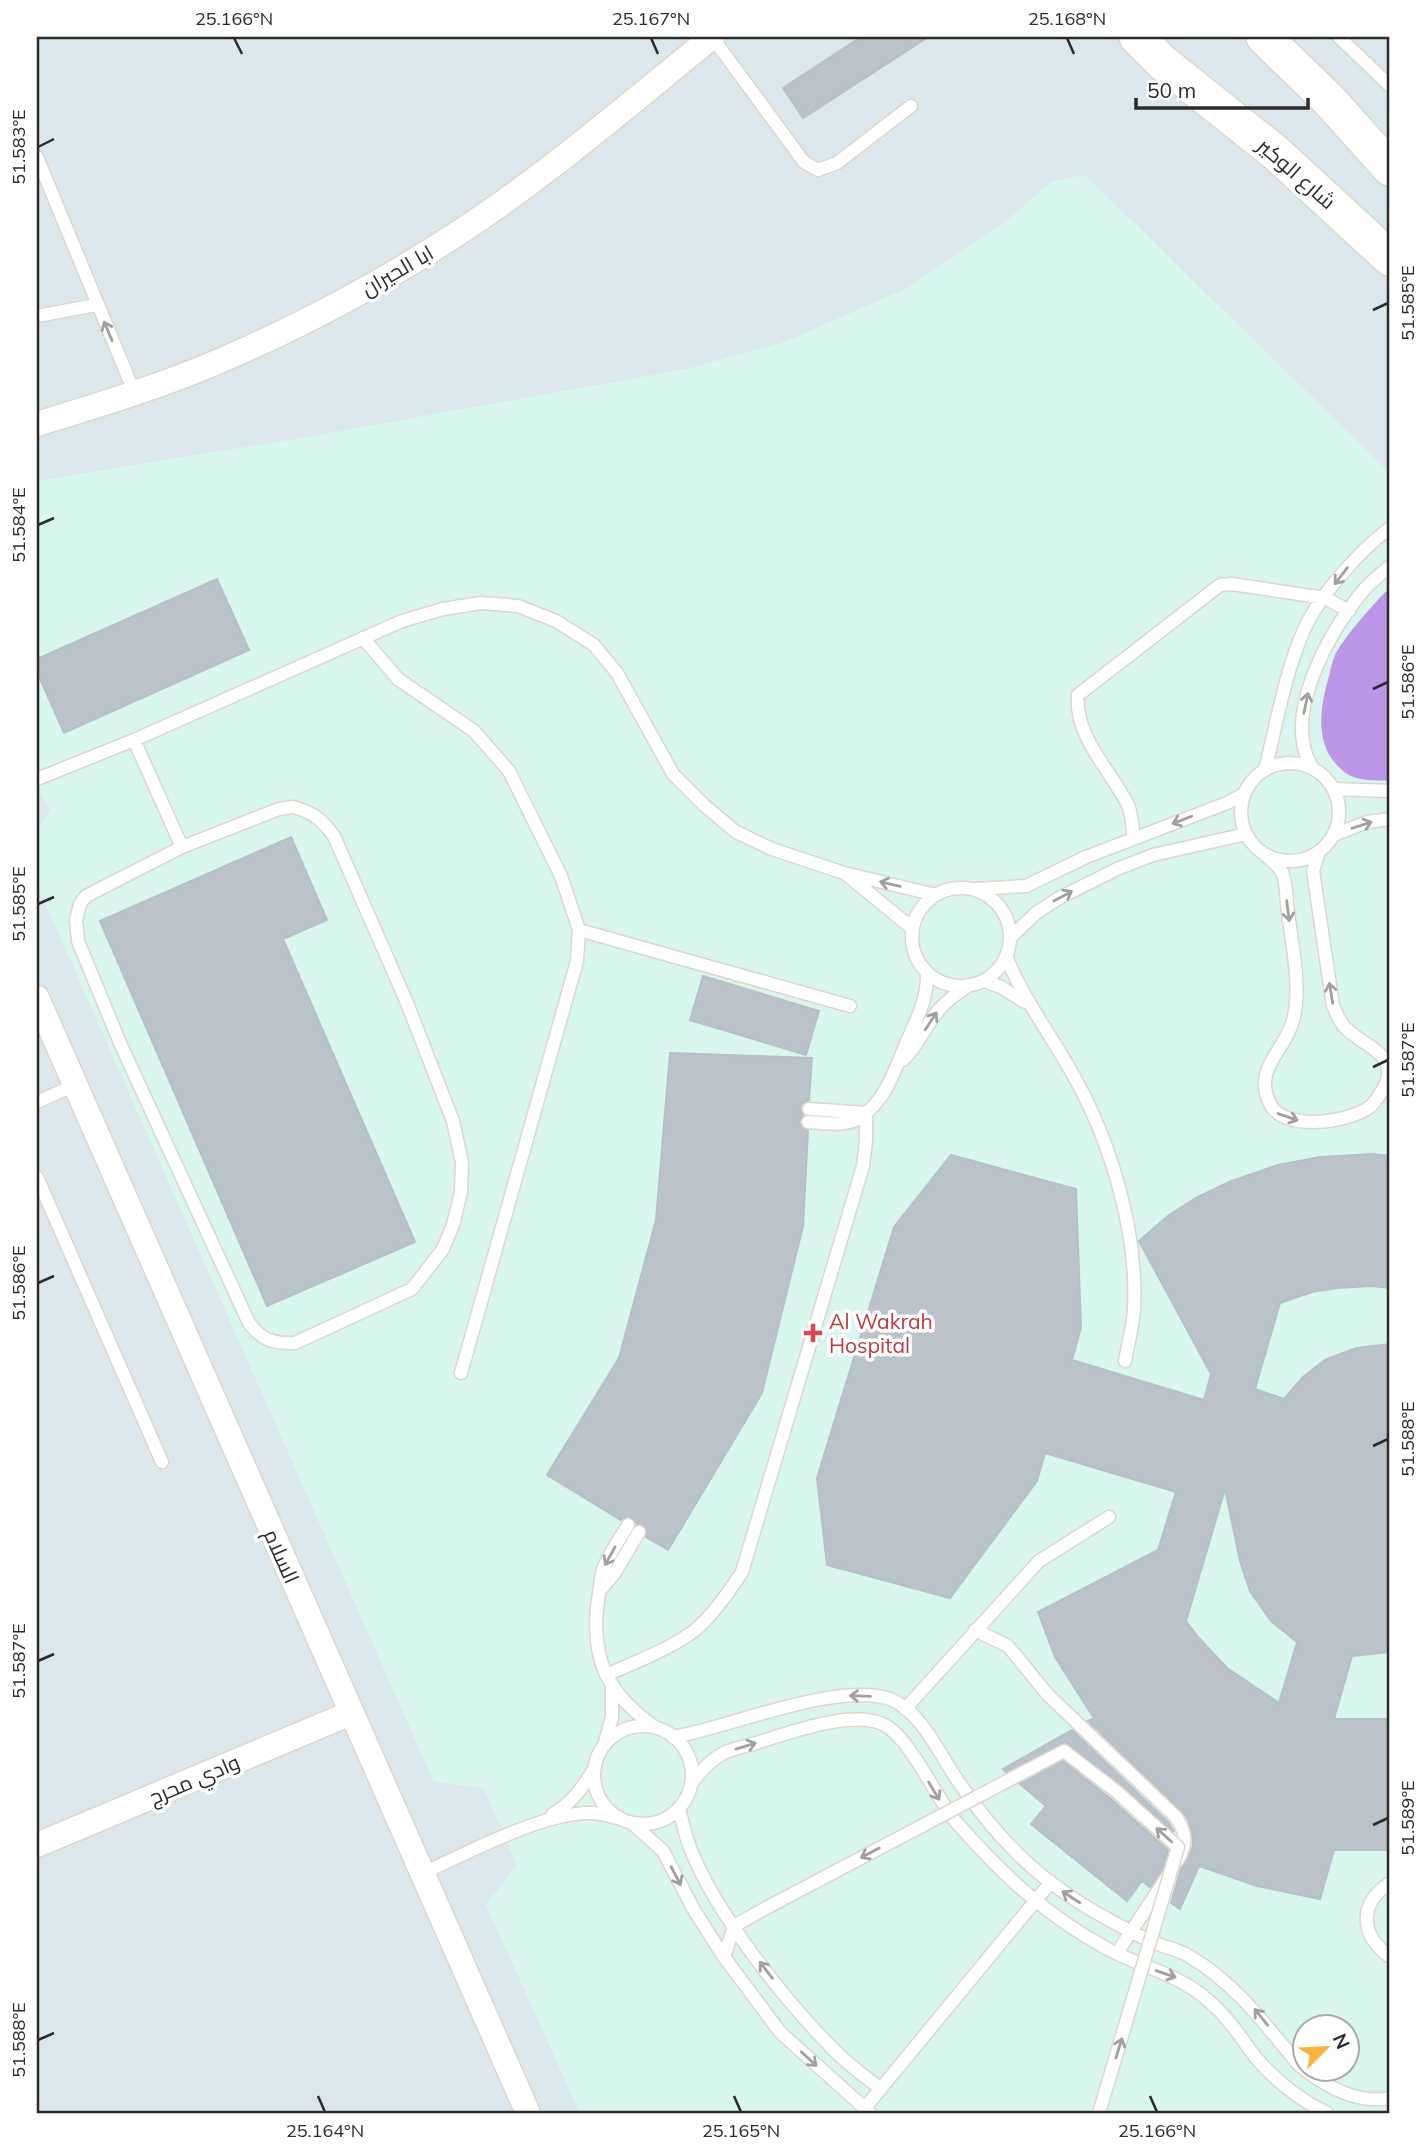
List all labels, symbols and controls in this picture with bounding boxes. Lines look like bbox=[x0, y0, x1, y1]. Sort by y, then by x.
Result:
text: 25.166°N bbox=[195, 7, 273, 30]
text: 25.167°N bbox=[612, 7, 690, 30]
text: 25.168°N bbox=[1028, 7, 1106, 30]
scale bar bbox=[1136, 66, 1308, 110]
text: 50 m bbox=[1147, 77, 1196, 103]
text: 51.583°E bbox=[7, 109, 30, 185]
street label: شارع الوكير bbox=[1250, 131, 1342, 216]
street label: ابا الحيران bbox=[356, 239, 438, 302]
text: 51.585°E bbox=[1396, 265, 1419, 341]
one-way arrow bbox=[100, 321, 113, 342]
text: 51.584°E bbox=[7, 487, 30, 563]
one-way arrow bbox=[1334, 566, 1349, 584]
text: 51.586°E bbox=[1396, 644, 1419, 720]
one-way arrow bbox=[1300, 692, 1314, 715]
one-way arrow bbox=[1171, 815, 1193, 828]
one-way arrow bbox=[1350, 818, 1372, 831]
text: 51.585°E bbox=[7, 866, 30, 942]
one-way arrow bbox=[879, 877, 902, 890]
one-way arrow bbox=[1052, 889, 1073, 903]
one-way arrow bbox=[1281, 899, 1294, 922]
one-way arrow bbox=[1324, 982, 1337, 1005]
one-way arrow bbox=[924, 1012, 938, 1032]
text: 51.587°E bbox=[1396, 1022, 1419, 1098]
one-way arrow bbox=[1277, 1112, 1299, 1124]
text: 51.586°E bbox=[7, 1245, 30, 1321]
place label: Al Wakrah Hospital bbox=[829, 1308, 933, 1358]
marker: Al Wakrah Hospital bbox=[803, 1323, 823, 1343]
text: 51.588°E bbox=[1396, 1401, 1419, 1477]
street label: السلام bbox=[257, 1525, 305, 1588]
one-way arrow bbox=[603, 1545, 616, 1566]
text: 51.587°E bbox=[7, 1623, 30, 1699]
one-way arrow bbox=[849, 1689, 872, 1702]
one-way arrow bbox=[734, 1739, 756, 1751]
street label: وادي محرج bbox=[145, 1748, 245, 1813]
text: 51.589°E bbox=[1396, 1780, 1419, 1856]
one-way arrow bbox=[927, 1781, 941, 1801]
one-way arrow bbox=[1156, 1827, 1174, 1843]
one-way arrow bbox=[860, 1847, 881, 1860]
one-way arrow bbox=[670, 1865, 683, 1886]
one-way arrow bbox=[1062, 1889, 1081, 1904]
one-way arrow bbox=[758, 1961, 774, 1979]
one-way arrow bbox=[1155, 1969, 1177, 1981]
text: 51.588°E bbox=[7, 2002, 30, 2078]
one-way arrow bbox=[1253, 2009, 1268, 2027]
north arrow bbox=[1290, 2014, 1360, 2084]
text: N bbox=[1328, 2030, 1355, 2053]
one-way arrow bbox=[1113, 2037, 1126, 2059]
one-way arrow bbox=[800, 2050, 817, 2067]
text: 25.164°N bbox=[286, 2119, 364, 2142]
text: 25.165°N bbox=[702, 2119, 780, 2142]
text: 25.166°N bbox=[1118, 2119, 1196, 2142]

